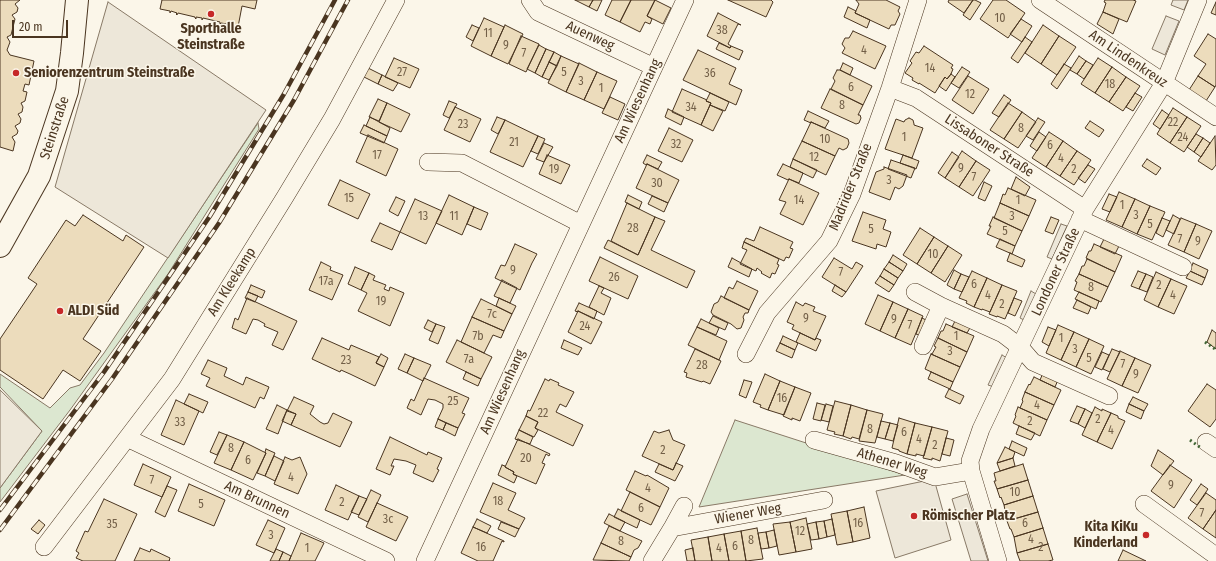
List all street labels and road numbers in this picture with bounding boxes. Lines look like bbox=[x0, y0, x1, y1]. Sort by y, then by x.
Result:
street label: Auenweg bbox=[563, 17, 617, 55]
street label: Am Lindenkreuz bbox=[1086, 27, 1170, 91]
street label: Am Wiesenhang bbox=[611, 56, 665, 146]
street label: Steinstraße bbox=[37, 94, 73, 162]
street label: Lissaboner Straße bbox=[941, 111, 1037, 181]
street label: Madrider Straße bbox=[826, 141, 876, 233]
street label: Londoner Straße bbox=[1028, 225, 1084, 319]
street label: Am Kleekamp bbox=[204, 245, 260, 319]
street label: Am Wiesenhang bbox=[477, 347, 529, 437]
street label: Athener Weg bbox=[855, 444, 929, 482]
street label: Am Brunnen bbox=[222, 478, 292, 522]
street label: Wiener Weg bbox=[713, 500, 783, 528]

